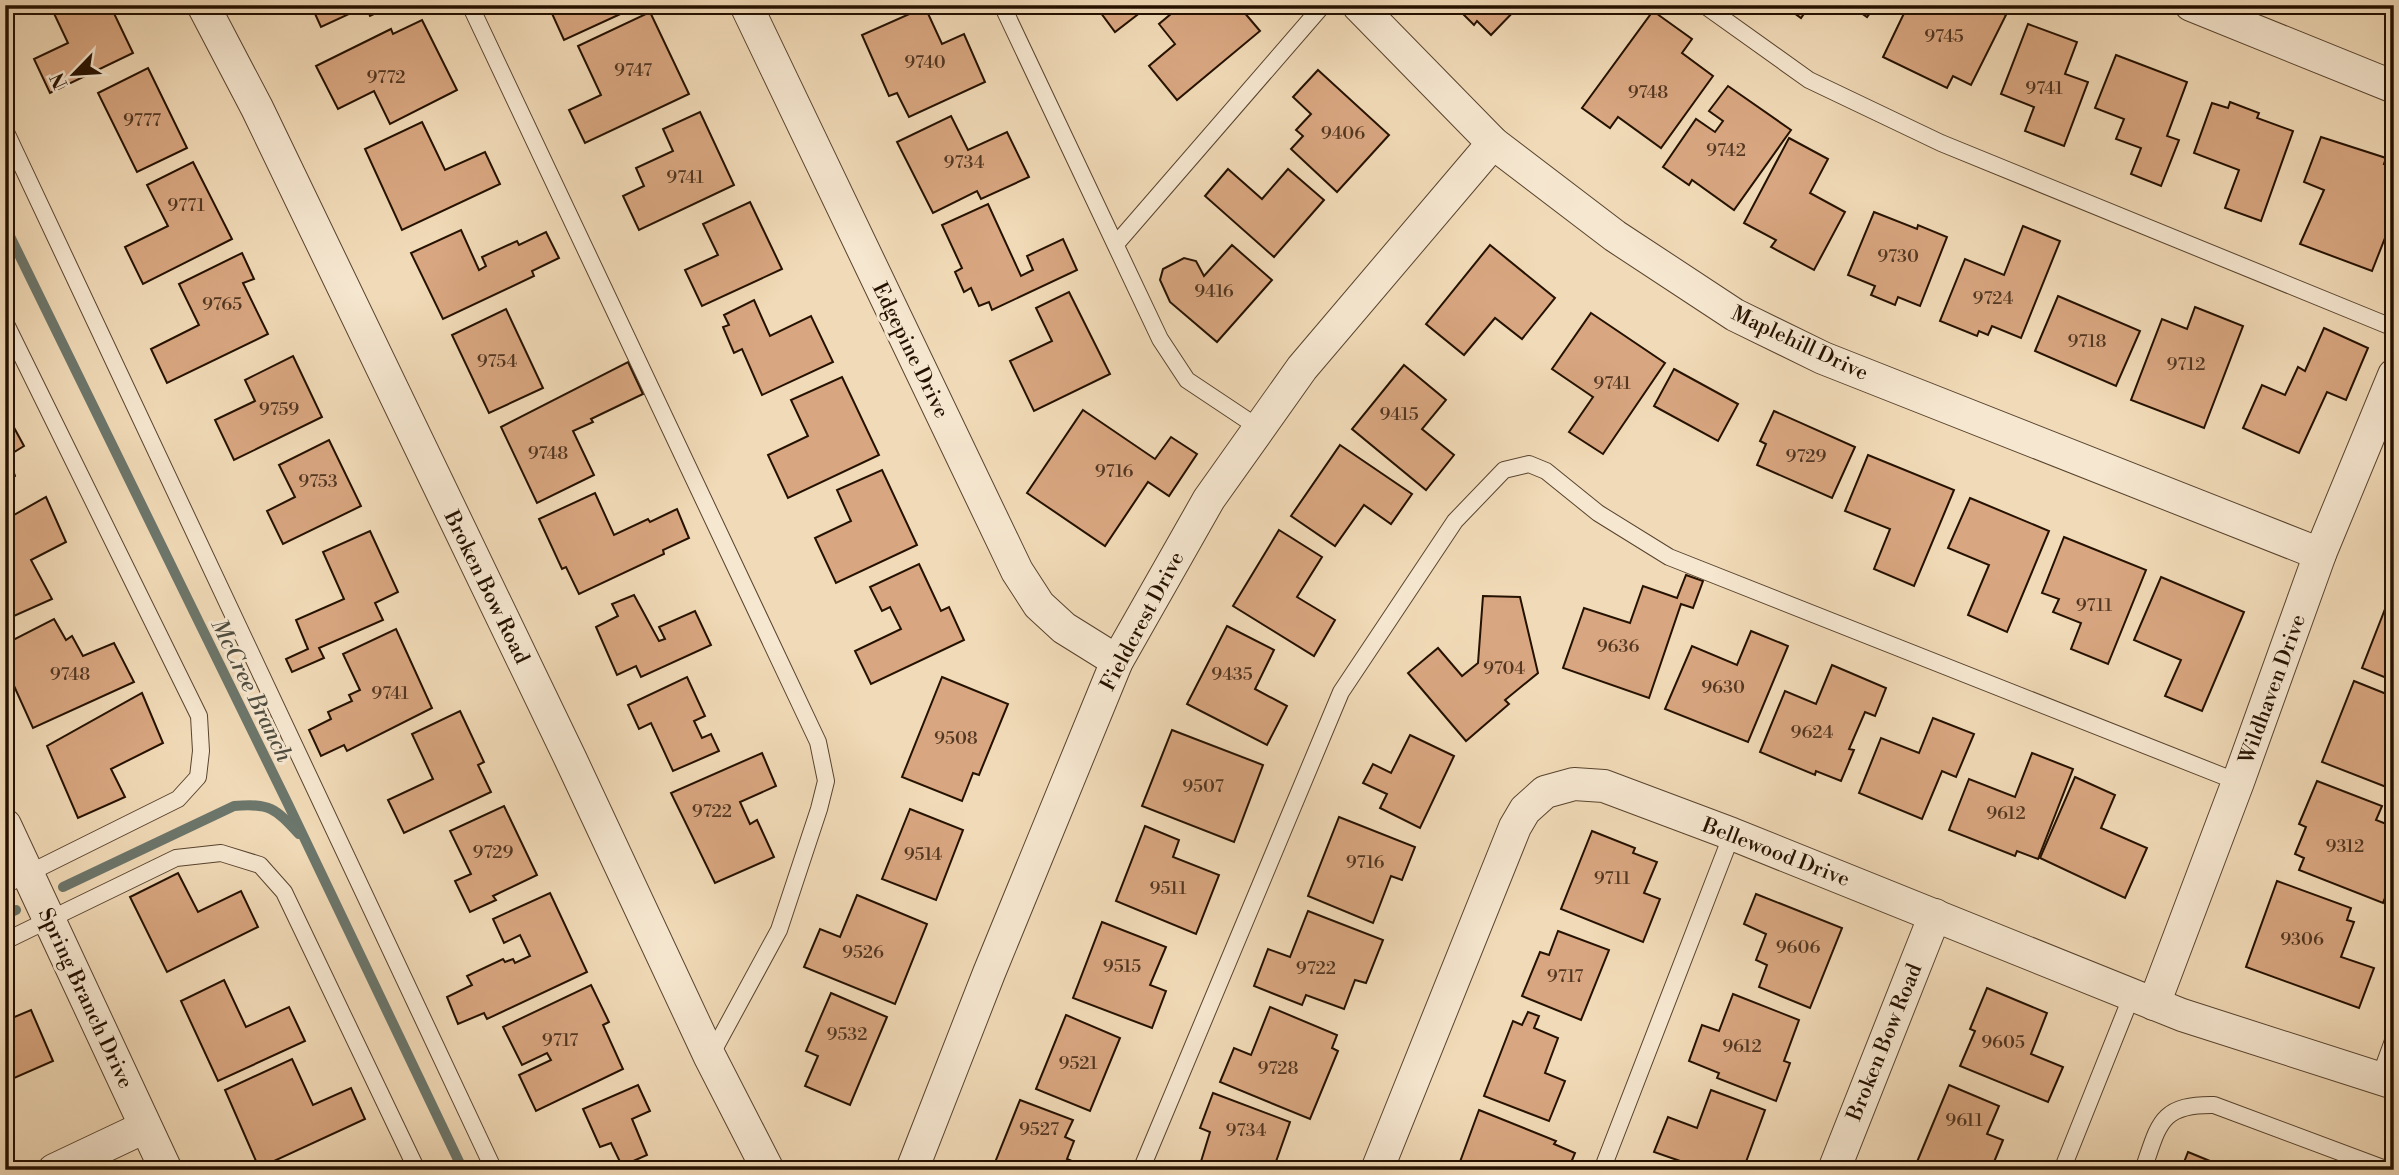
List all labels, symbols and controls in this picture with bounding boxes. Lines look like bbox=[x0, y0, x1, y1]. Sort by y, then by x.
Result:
house number: 9745 bbox=[1924, 25, 1964, 48]
north arrow bbox=[38, 38, 108, 108]
house number: 9740 bbox=[904, 51, 946, 74]
house number: 9747 bbox=[614, 59, 652, 82]
house number: 9772 bbox=[366, 66, 406, 89]
text: N bbox=[45, 69, 74, 93]
house number: 9741 bbox=[2025, 77, 2063, 100]
house number: 9748 bbox=[1628, 81, 1668, 104]
house number: 9777 bbox=[123, 109, 161, 132]
house number: 9406 bbox=[1321, 122, 1365, 145]
house number: 9742 bbox=[1706, 139, 1746, 162]
house number: 9734 bbox=[944, 151, 985, 174]
house number: 9741 bbox=[666, 166, 704, 189]
house number: 9771 bbox=[167, 194, 205, 217]
house number: 9730 bbox=[1877, 245, 1919, 268]
street label: Edgepine Drive bbox=[866, 278, 954, 422]
house number: 9416 bbox=[1194, 280, 1234, 303]
house number: 9724 bbox=[1973, 287, 2014, 310]
house number: 9765 bbox=[202, 293, 242, 316]
street label: Maplehill Drive bbox=[1727, 301, 1872, 387]
house number: 9718 bbox=[2067, 330, 2107, 353]
house number: 9754 bbox=[477, 350, 518, 373]
house number: 9712 bbox=[2166, 353, 2206, 376]
house number: 9741 bbox=[1593, 372, 1631, 395]
house number: 9759 bbox=[259, 398, 299, 421]
house number: 9415 bbox=[1379, 403, 1419, 426]
house number: 9748 bbox=[528, 442, 568, 465]
house number: 9729 bbox=[1786, 445, 1827, 468]
house number: 9716 bbox=[1095, 460, 1133, 483]
house number: 9753 bbox=[298, 470, 338, 493]
street label: Broken Bow Road bbox=[437, 506, 534, 668]
street label: Fieldcrest Drive bbox=[1095, 547, 1190, 696]
house number: 9711 bbox=[2076, 594, 2113, 617]
street label: Wildhaven Drive bbox=[2233, 611, 2312, 769]
water label: McCree Branch bbox=[204, 614, 298, 767]
house number: 9636 bbox=[1597, 635, 1639, 658]
house number: 9704 bbox=[1483, 657, 1525, 680]
house number: 9748 bbox=[50, 663, 90, 686]
house number: 9435 bbox=[1211, 663, 1253, 686]
house number: 9630 bbox=[1701, 676, 1745, 699]
house number: 9741 bbox=[371, 682, 409, 705]
house number: 9624 bbox=[1791, 721, 1834, 744]
house number: 9508 bbox=[934, 727, 978, 750]
house number: 9507 bbox=[1182, 775, 1224, 798]
house number: 9722 bbox=[692, 800, 732, 823]
house number: 9612 bbox=[1986, 802, 2026, 825]
street label: Bellewood Drive bbox=[1697, 812, 1853, 893]
house number: 9312 bbox=[2326, 835, 2364, 858]
house number: 9729 bbox=[473, 841, 514, 864]
house number: 9514 bbox=[904, 843, 943, 866]
house number: 9716 bbox=[1346, 851, 1384, 874]
house number: 9711 bbox=[1594, 867, 1631, 890]
house number: 9511 bbox=[1150, 877, 1187, 900]
street label: Spring Branch Drive bbox=[32, 904, 138, 1093]
house number: 9306 bbox=[2280, 928, 2324, 951]
house number: 9606 bbox=[1776, 936, 1820, 959]
house number: 9526 bbox=[842, 941, 884, 964]
house number: 9515 bbox=[1103, 955, 1141, 978]
house number: 9722 bbox=[1296, 957, 1336, 980]
street label: Broken Bow Road bbox=[1841, 960, 1928, 1126]
house number: 9717 bbox=[1547, 965, 1583, 988]
house number: 9532 bbox=[826, 1023, 868, 1046]
house number: 9717 bbox=[542, 1029, 578, 1052]
house number: 9605 bbox=[1981, 1031, 2025, 1054]
house number: 9612 bbox=[1722, 1035, 1762, 1058]
house number: 9521 bbox=[1058, 1052, 1098, 1075]
house number: 9728 bbox=[1257, 1057, 1299, 1080]
house number: 9611 bbox=[1945, 1109, 1983, 1132]
house number: 9527 bbox=[1019, 1118, 1059, 1141]
house number: 9734 bbox=[1226, 1119, 1267, 1142]

